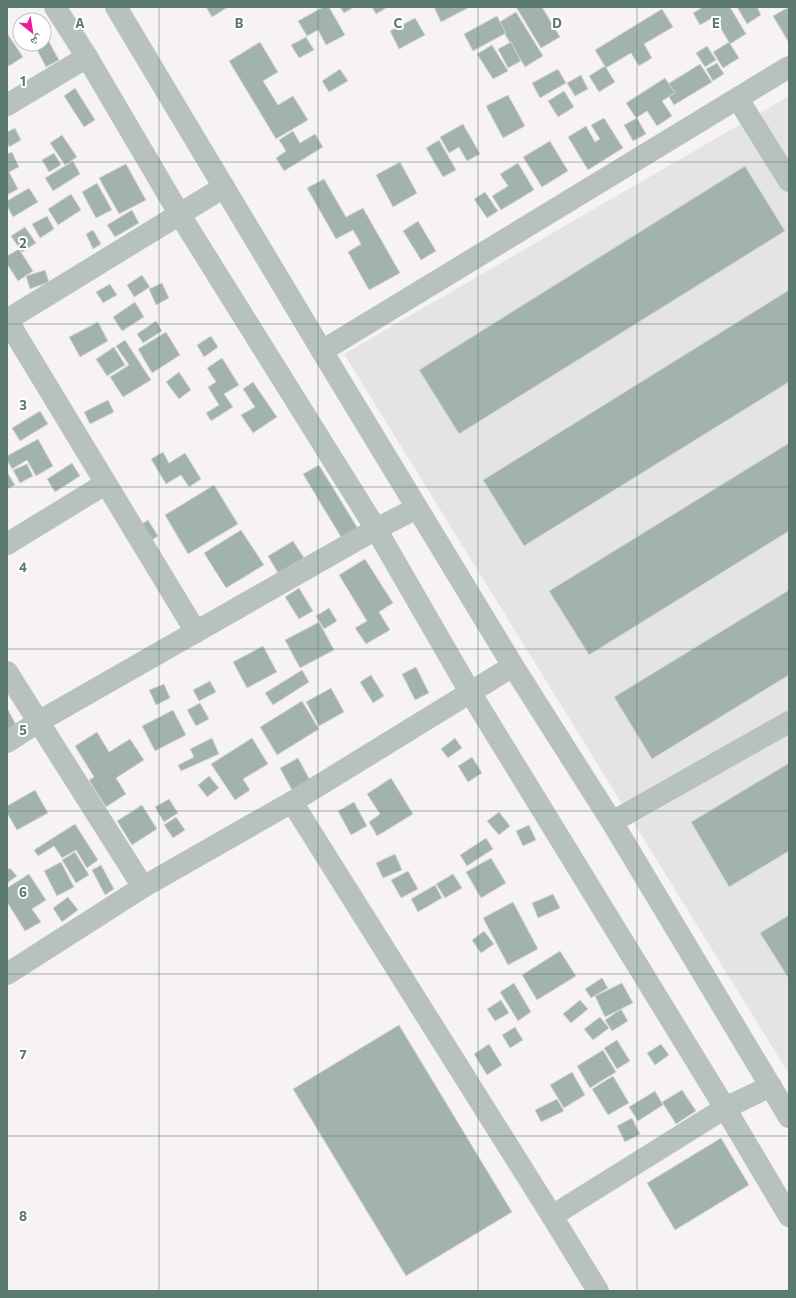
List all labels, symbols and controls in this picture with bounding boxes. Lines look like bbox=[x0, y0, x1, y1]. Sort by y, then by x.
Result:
north arrow bbox=[12, 12, 52, 52]
text: A bbox=[75, 15, 85, 31]
text: B bbox=[235, 15, 244, 31]
text: C bbox=[394, 15, 403, 31]
text: D bbox=[552, 15, 562, 31]
text: E bbox=[712, 15, 720, 31]
text: ش bbox=[28, 31, 46, 50]
text: 1 bbox=[20, 73, 26, 89]
text: 2 bbox=[19, 235, 27, 251]
text: 3 bbox=[19, 397, 27, 413]
text: 4 bbox=[19, 559, 27, 575]
text: 5 bbox=[19, 722, 27, 738]
text: 6 bbox=[19, 884, 27, 900]
text: 7 bbox=[19, 1046, 27, 1062]
text: 8 bbox=[19, 1208, 27, 1224]

